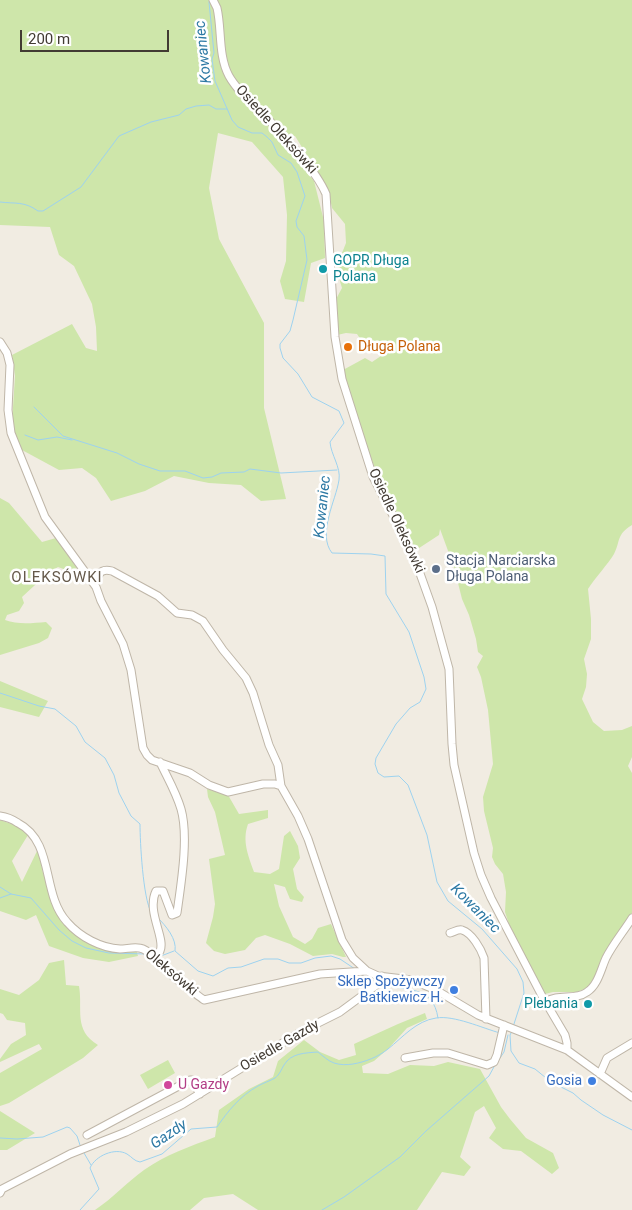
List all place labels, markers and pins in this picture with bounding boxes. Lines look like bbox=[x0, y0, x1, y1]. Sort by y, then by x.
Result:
place label: GOPR Długa Polana bbox=[333, 253, 409, 286]
marker: GOPR Długa Polana bbox=[317, 263, 329, 275]
place label: Długa Polana bbox=[358, 339, 441, 355]
marker: Długa Polana bbox=[342, 341, 354, 353]
place label: Stacja Narciarska Długa Polana bbox=[446, 553, 556, 586]
marker: Stacja Narciarska Długa Polana bbox=[430, 563, 442, 575]
place label: Sklep Spożywczy Batkiewicz H. bbox=[337, 974, 444, 1006]
marker: Sklep Spożywczy Batkiewicz H. bbox=[448, 984, 460, 996]
place label: Plebania bbox=[524, 996, 578, 1012]
marker: Plebania bbox=[582, 998, 594, 1010]
place label: Gosia bbox=[546, 1073, 582, 1089]
marker: Gosia bbox=[586, 1075, 598, 1087]
place label: U Gazdy bbox=[178, 1077, 229, 1093]
marker: U Gazdy bbox=[162, 1079, 174, 1091]

